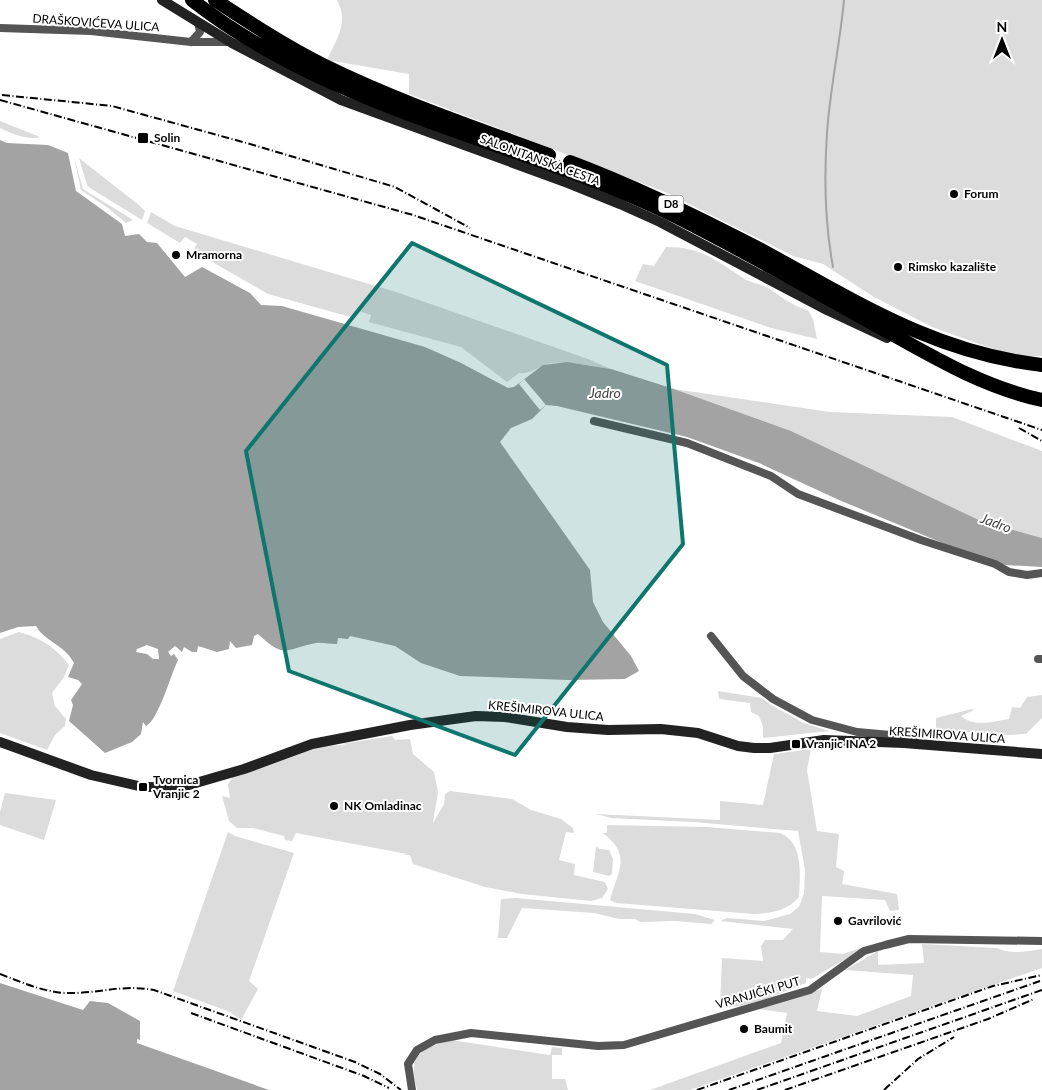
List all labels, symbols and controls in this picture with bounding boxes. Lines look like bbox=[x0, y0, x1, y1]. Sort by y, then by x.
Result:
street label: DRAŠKOVIĆEVA ULICA bbox=[32, 11, 161, 34]
north arrow bbox=[977, 15, 1027, 65]
text: N bbox=[997, 18, 1007, 35]
place label: Solin bbox=[154, 130, 180, 145]
marker: Solin bbox=[136, 131, 150, 145]
street label: SALONITANSKA CESTA bbox=[478, 131, 603, 189]
place label: Forum bbox=[964, 186, 998, 201]
marker: Forum bbox=[948, 188, 960, 200]
road number: D8 bbox=[658, 195, 684, 212]
place label: Mramorna bbox=[186, 247, 242, 262]
marker: Mramorna bbox=[170, 249, 182, 261]
place label: Rimsko kazalište bbox=[908, 259, 997, 274]
marker: Rimsko kazalište bbox=[892, 261, 904, 273]
water label: Jadro bbox=[588, 384, 621, 401]
water label: Jadro bbox=[977, 509, 1014, 536]
street label: KREŠIMIROVA ULICA bbox=[487, 697, 606, 724]
street label: KREŠIMIROVA ULICA bbox=[888, 723, 1006, 746]
place label: Vranjic INA 2 bbox=[805, 736, 876, 751]
marker: Vranjic INA 2 bbox=[790, 738, 802, 750]
place label: Tvornica Vranjic 2 bbox=[152, 772, 200, 801]
marker: Tvornica Vranjic 2 bbox=[137, 781, 149, 793]
place label: NK Omladinac bbox=[344, 798, 422, 813]
marker: NK Omladinac bbox=[328, 800, 340, 812]
place label: Gavrilović bbox=[848, 913, 902, 928]
marker: Gavrilović bbox=[832, 915, 844, 927]
street label: VRANJIČKI PUT bbox=[714, 973, 802, 1012]
place label: Baumit bbox=[754, 1021, 793, 1036]
marker: Baumit bbox=[738, 1023, 750, 1035]

